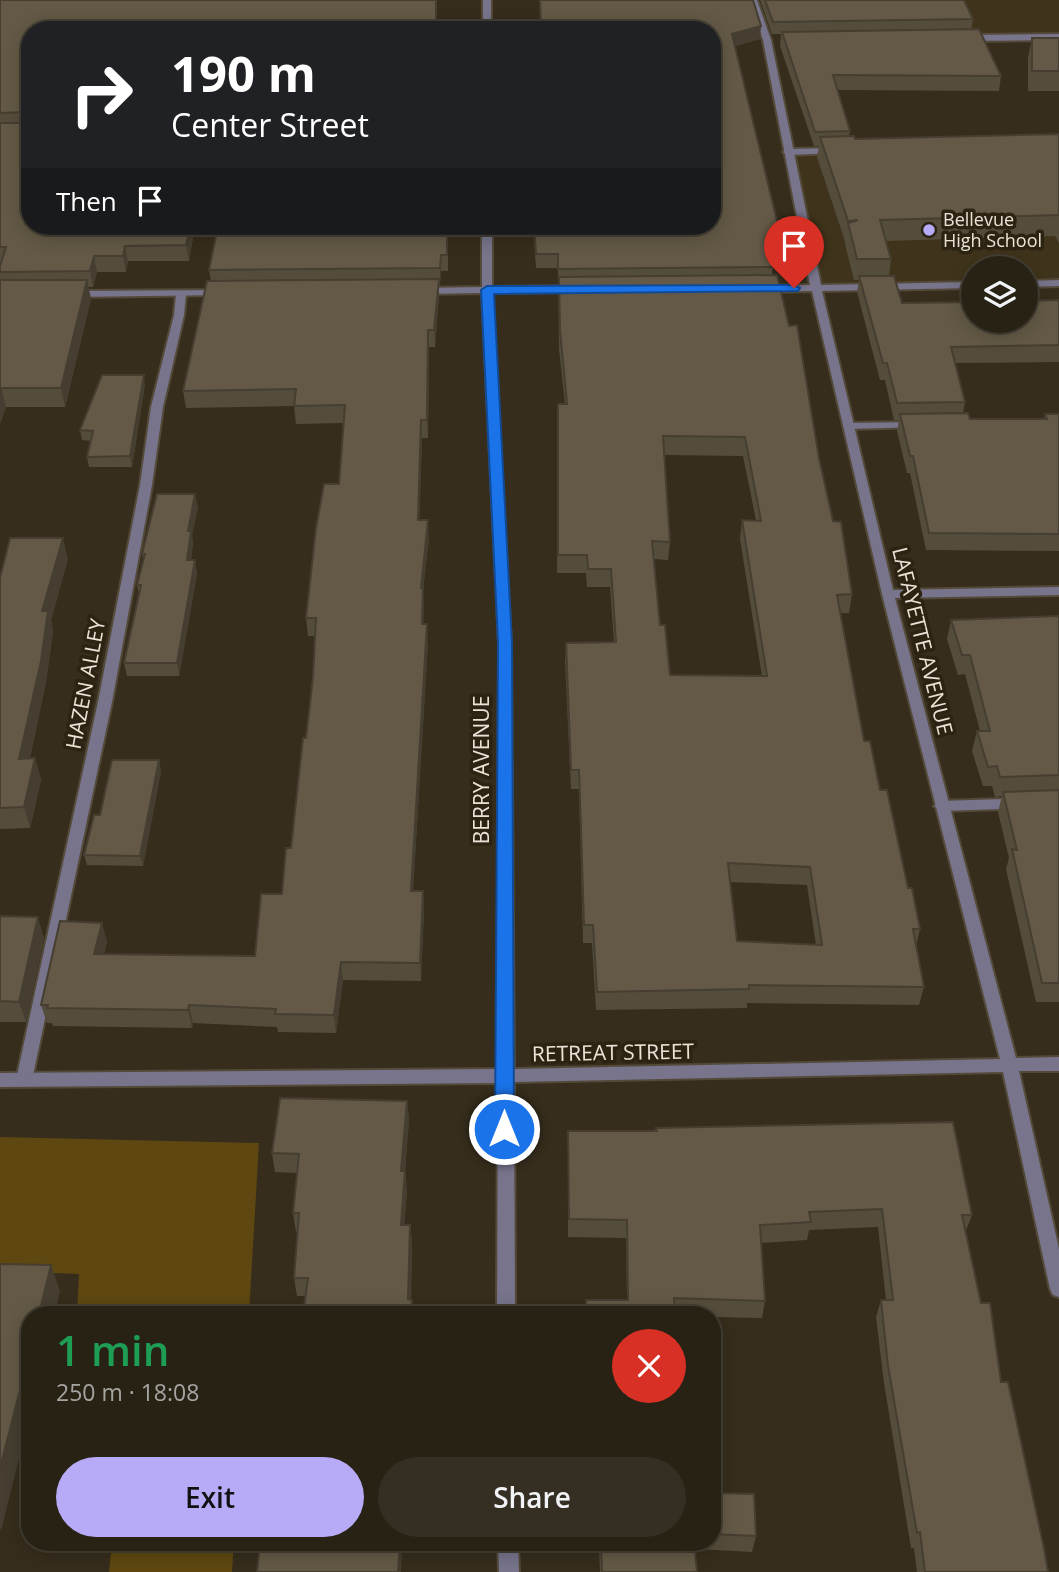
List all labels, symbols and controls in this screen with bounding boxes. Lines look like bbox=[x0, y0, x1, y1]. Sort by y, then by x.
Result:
text: 190 m bbox=[171, 40, 316, 106]
icon: right bbox=[56, 49, 147, 140]
text: Center Street bbox=[171, 103, 369, 146]
icon: arrive bbox=[131, 182, 169, 220]
text: Then bbox=[56, 183, 117, 219]
place label: Bellevue High School bbox=[943, 207, 1042, 252]
pin bbox=[764, 216, 824, 288]
marker: Bellevue High School bbox=[921, 222, 937, 238]
icon: arrive bbox=[775, 227, 813, 265]
map controls bbox=[961, 256, 1038, 333]
button: layers bbox=[961, 256, 1038, 333]
street label: LAFAYETTE AVENUE bbox=[886, 544, 960, 737]
street label: HAZEN ALLEY bbox=[59, 616, 111, 751]
street label: BERRY AVENUE bbox=[467, 696, 495, 844]
street label: RETREAT STREET bbox=[532, 1037, 695, 1067]
position arrow bbox=[467, 1092, 541, 1166]
text: 1 min bbox=[56, 1321, 169, 1378]
button: close bbox=[612, 1329, 686, 1403]
text: 250 m · 18:08 bbox=[56, 1376, 199, 1408]
button: Exit bbox=[56, 1457, 364, 1537]
button: Share bbox=[378, 1457, 686, 1537]

